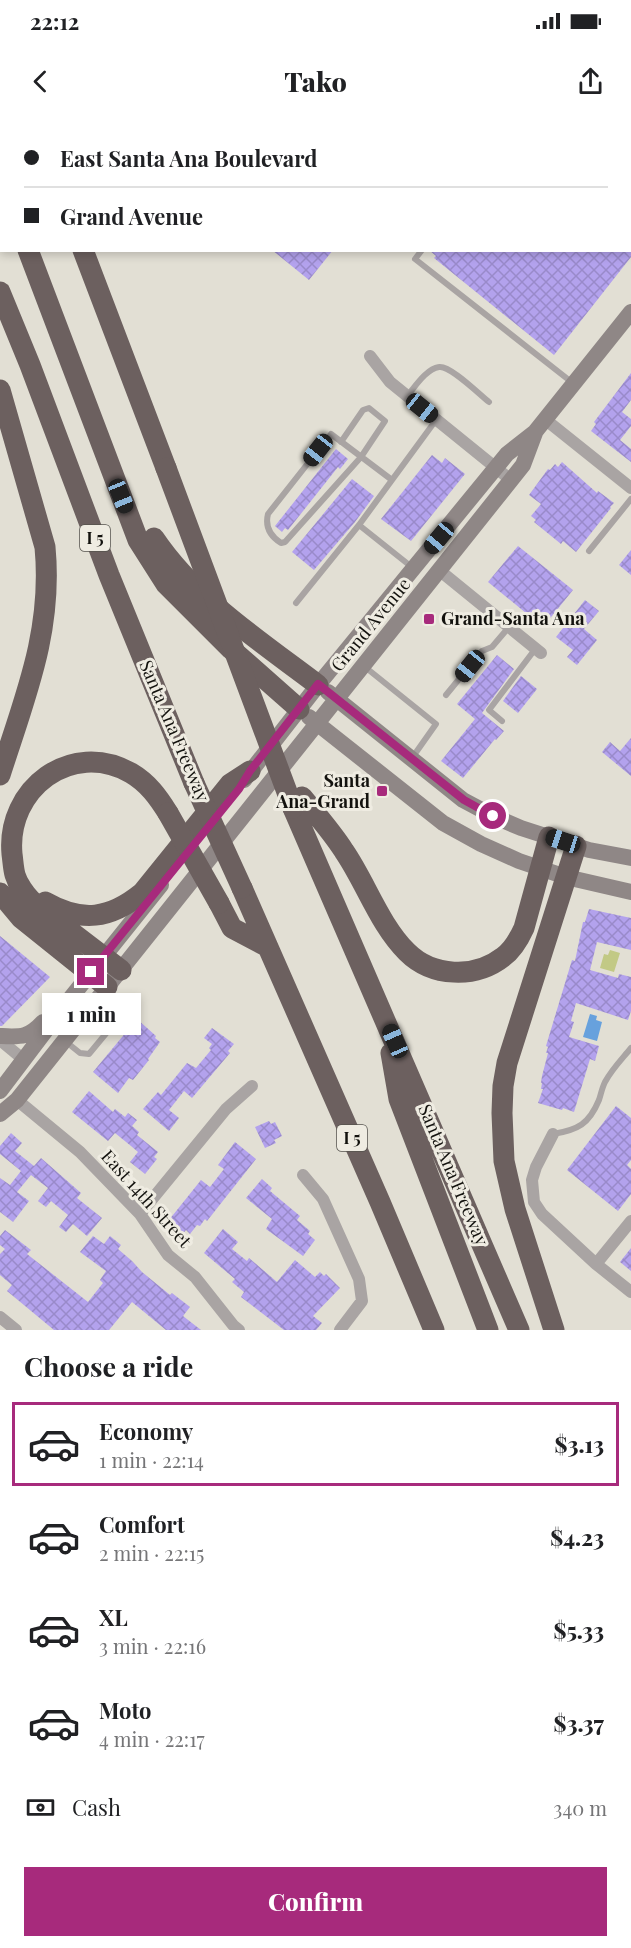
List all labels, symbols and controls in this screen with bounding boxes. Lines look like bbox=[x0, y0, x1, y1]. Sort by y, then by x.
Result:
text: 22:12 bbox=[30, 6, 79, 36]
text: Tako bbox=[284, 63, 347, 99]
icon: back bbox=[24, 65, 57, 98]
icon: share bbox=[574, 65, 607, 98]
text: East Santa Ana Boulevard bbox=[60, 143, 317, 173]
text: Grand Avenue bbox=[60, 201, 203, 231]
car bbox=[402, 390, 442, 426]
car bbox=[300, 430, 336, 470]
car bbox=[106, 476, 136, 516]
car bbox=[421, 518, 457, 558]
road number: I 5 bbox=[80, 525, 110, 551]
street label: Grand Avenue bbox=[325, 572, 415, 676]
place label: Grand-Santa Ana bbox=[441, 606, 585, 630]
marker: Grand-Santa Ana bbox=[422, 612, 436, 626]
car bbox=[452, 646, 488, 686]
street label: Santa Ana Freeway bbox=[134, 656, 216, 805]
place label: Santa Ana-Grand bbox=[275, 768, 371, 813]
marker: Santa Ana-Grand bbox=[375, 784, 389, 798]
route start bbox=[479, 802, 506, 829]
car bbox=[543, 827, 583, 855]
route end bbox=[77, 958, 104, 985]
callout: 1 min bbox=[42, 993, 140, 1035]
text: 1 min bbox=[67, 1000, 116, 1027]
car bbox=[379, 1021, 411, 1061]
street label: Santa Ana Freeway bbox=[413, 1100, 495, 1249]
road number: I 5 bbox=[337, 1125, 367, 1151]
street label: East 14th Street bbox=[96, 1144, 198, 1253]
text: Choose a ride bbox=[24, 1348, 193, 1384]
text: Economy bbox=[99, 1416, 193, 1446]
icon: car bbox=[27, 1417, 81, 1471]
text: $3.13 bbox=[555, 1429, 604, 1459]
text: 1 min · 22:14 bbox=[99, 1446, 204, 1473]
text: Comfort bbox=[99, 1509, 185, 1539]
icon: car bbox=[27, 1510, 81, 1564]
text: $4.23 bbox=[550, 1522, 604, 1552]
text: 2 min · 22:15 bbox=[99, 1539, 204, 1566]
text: XL bbox=[99, 1602, 128, 1632]
icon: car bbox=[27, 1603, 81, 1657]
text: $5.33 bbox=[553, 1615, 604, 1645]
text: 3 min · 22:16 bbox=[99, 1632, 206, 1659]
text: Moto bbox=[99, 1695, 152, 1725]
icon: car bbox=[27, 1696, 81, 1750]
text: $3.37 bbox=[554, 1708, 604, 1738]
text: 4 min · 22:17 bbox=[99, 1725, 205, 1752]
icon: cash bbox=[24, 1791, 57, 1824]
text: Cash bbox=[72, 1792, 121, 1822]
text: 340 m bbox=[553, 1794, 607, 1821]
button: Confirm bbox=[24, 1867, 607, 1936]

